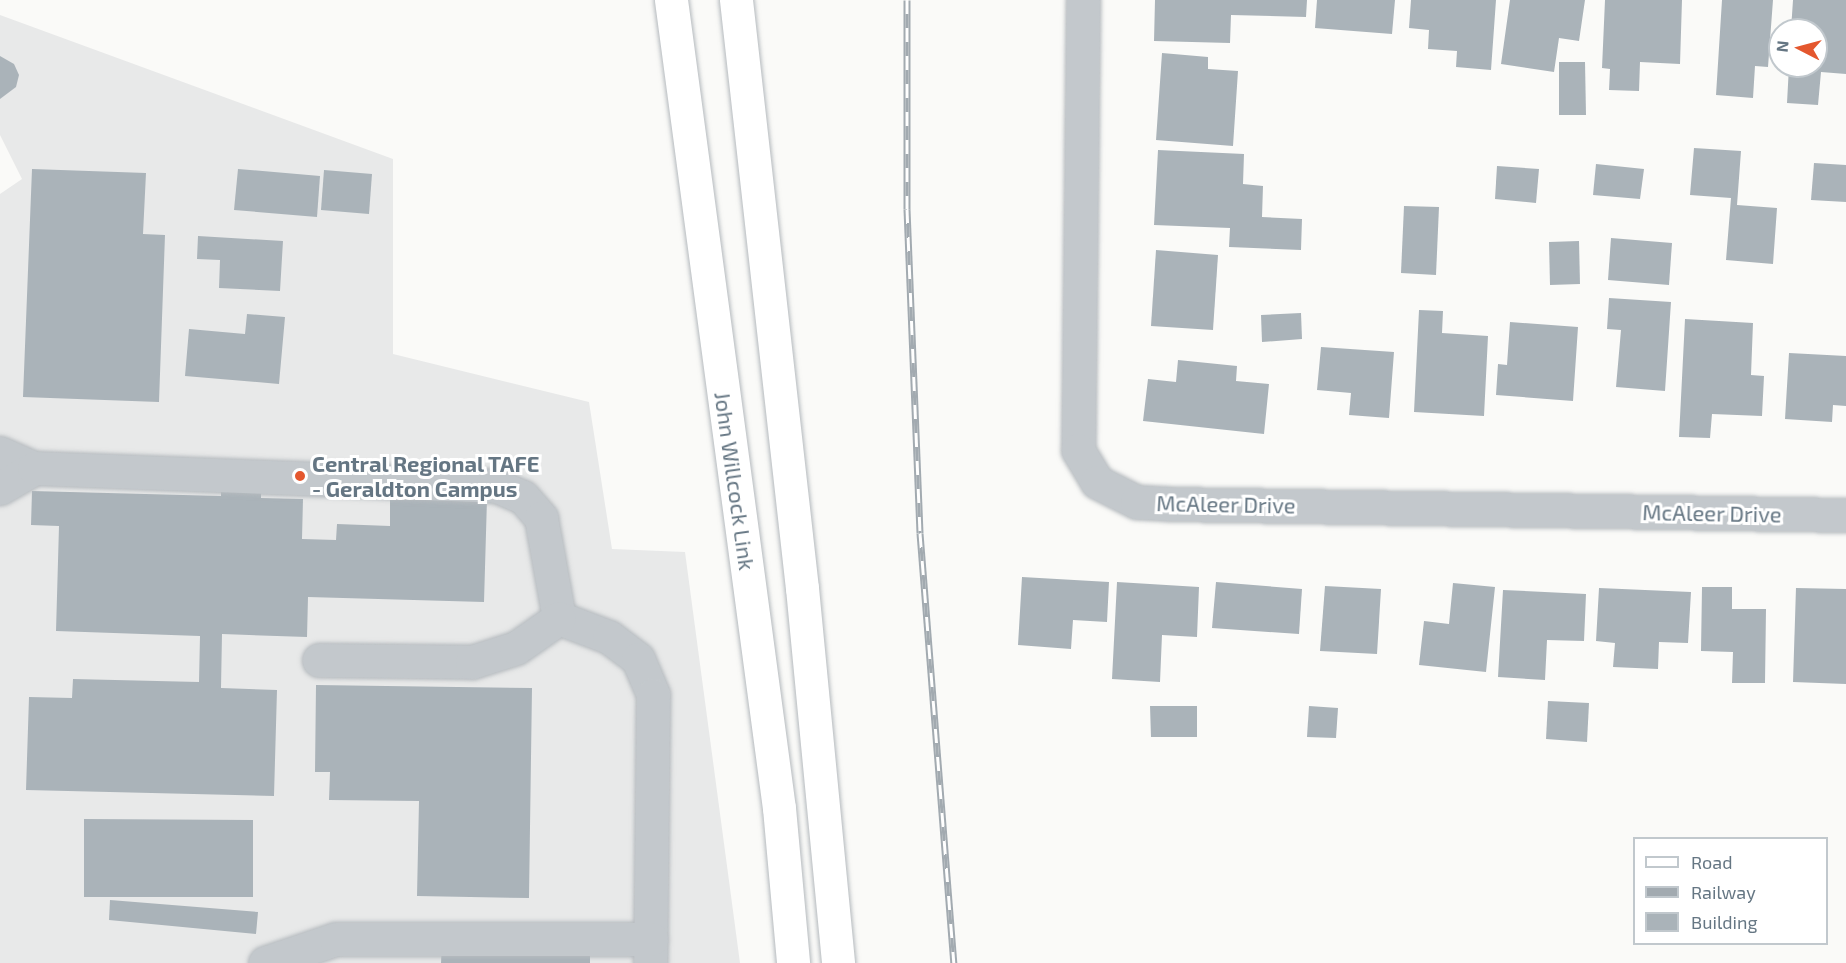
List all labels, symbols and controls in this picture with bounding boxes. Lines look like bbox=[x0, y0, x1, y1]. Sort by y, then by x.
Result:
north arrow bbox=[1768, 18, 1828, 78]
text: N bbox=[1772, 40, 1792, 53]
street label: John Willcock Link bbox=[709, 390, 761, 572]
place label: Central Regional TAFE - Geraldton Campus bbox=[312, 450, 541, 502]
marker: Central Regional TAFE - Geraldton Campus bbox=[293, 469, 307, 483]
street label: McAleer Drive bbox=[1156, 490, 1296, 518]
street label: McAleer Drive bbox=[1642, 499, 1782, 527]
legend bbox=[1633, 837, 1828, 945]
text: Road bbox=[1691, 851, 1732, 873]
text: Railway bbox=[1691, 881, 1756, 903]
text: Building bbox=[1691, 911, 1758, 933]

